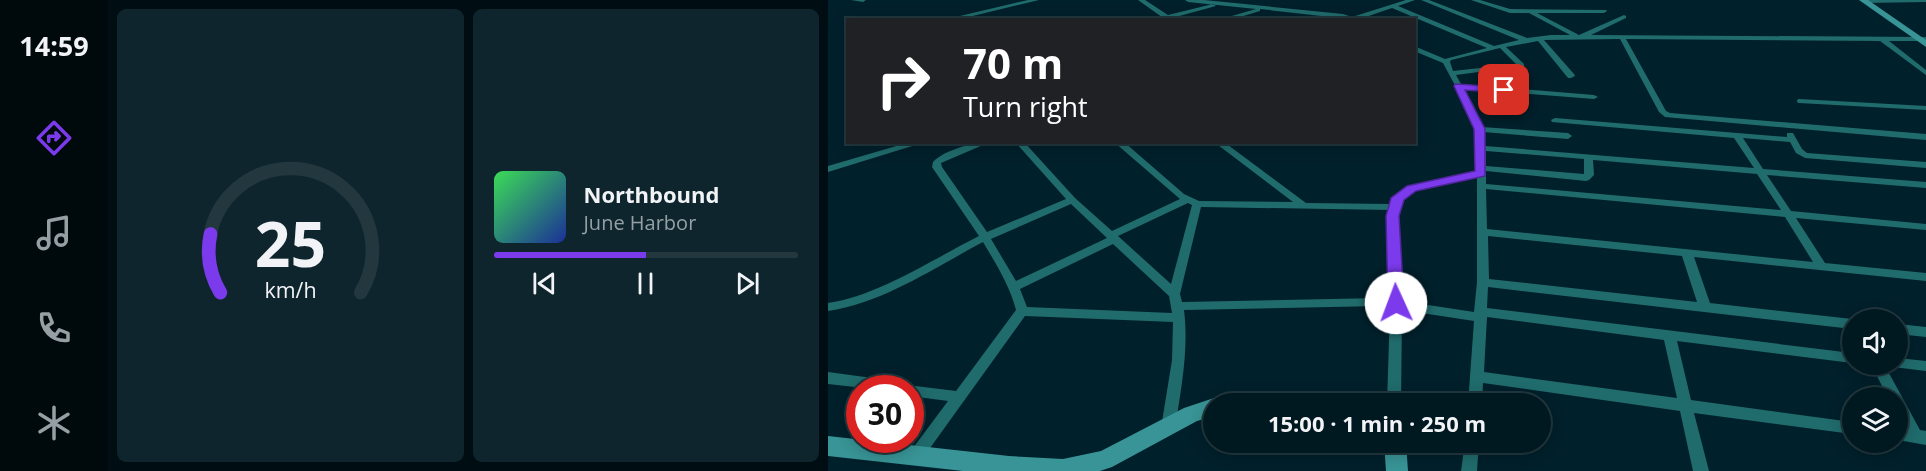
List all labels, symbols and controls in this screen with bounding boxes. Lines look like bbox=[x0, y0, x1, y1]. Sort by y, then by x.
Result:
text: 14:59 bbox=[19, 27, 89, 64]
text: 70 m bbox=[963, 34, 1063, 91]
icon: right bbox=[864, 42, 942, 120]
pin bbox=[1478, 64, 1529, 115]
icon: arrive bbox=[1487, 73, 1520, 106]
text: Turn right bbox=[963, 88, 1088, 125]
icon: directions bbox=[33, 117, 75, 159]
text: Northbound bbox=[584, 179, 719, 209]
text: 25 bbox=[255, 200, 326, 285]
text: June Harbor bbox=[584, 209, 696, 236]
icon: music bbox=[33, 212, 75, 254]
icon: previous bbox=[528, 267, 561, 300]
icon: pause bbox=[629, 267, 662, 300]
icon: next bbox=[731, 267, 764, 300]
position arrow bbox=[1364, 271, 1428, 335]
text: km/h bbox=[264, 275, 316, 304]
icon: phone bbox=[33, 307, 75, 349]
map controls bbox=[1842, 309, 1908, 453]
button: sound bbox=[1842, 309, 1908, 375]
speed limit sign: 30 bbox=[846, 375, 924, 453]
button: layers bbox=[1842, 387, 1908, 453]
icon: climate bbox=[33, 402, 75, 444]
text: 15:00 · 1 min · 250 m bbox=[1268, 408, 1486, 438]

